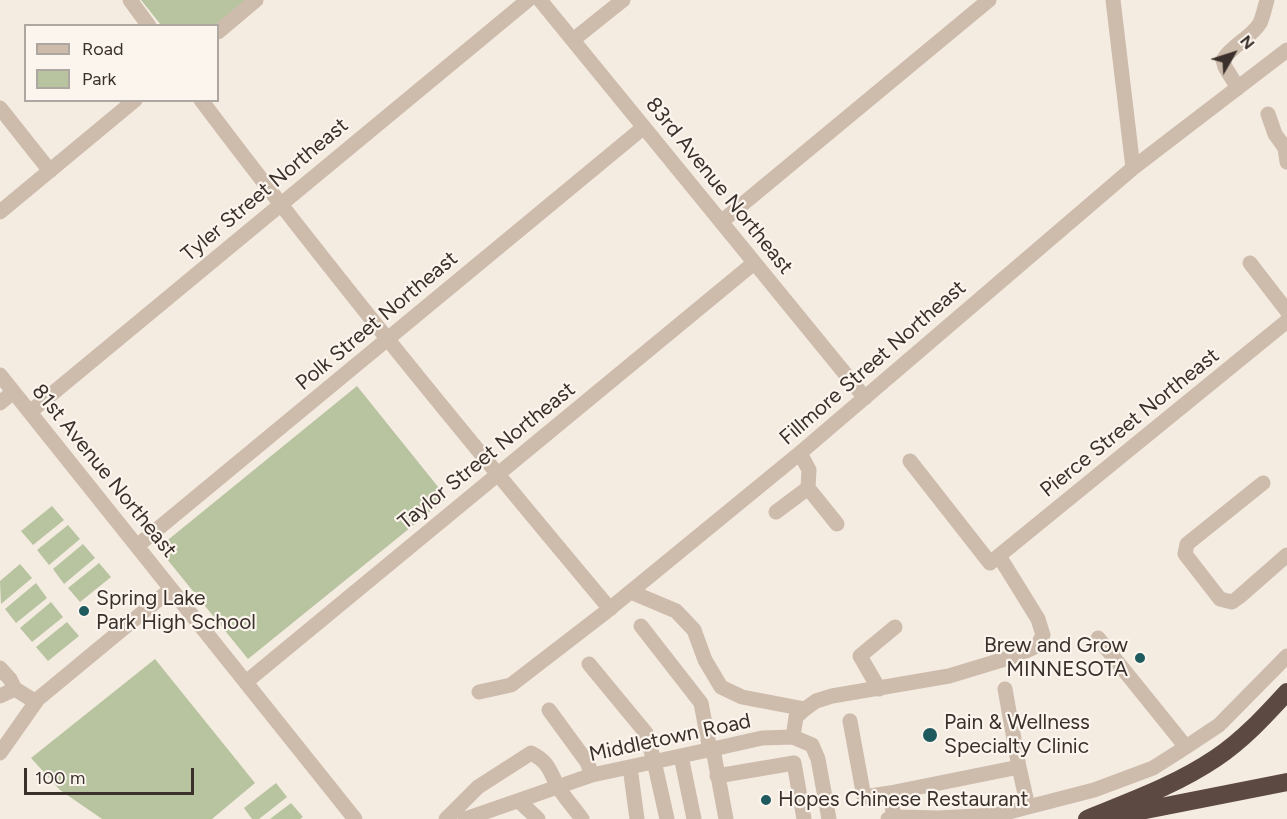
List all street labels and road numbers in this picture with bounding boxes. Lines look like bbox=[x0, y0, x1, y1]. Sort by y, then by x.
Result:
street label: 83rd Avenue Northeast bbox=[640, 93, 798, 279]
street label: Tyler Street Northeast bbox=[177, 113, 353, 267]
street label: Polk Street Northeast bbox=[291, 246, 463, 396]
street label: Fillmore Street Northeast bbox=[775, 275, 971, 451]
street label: Pierce Street Northeast bbox=[1036, 343, 1224, 503]
street label: Taylor Street Northeast bbox=[394, 377, 580, 535]
street label: 81st Avenue Northeast bbox=[26, 379, 182, 563]
street label: Middletown Road bbox=[587, 709, 753, 767]

